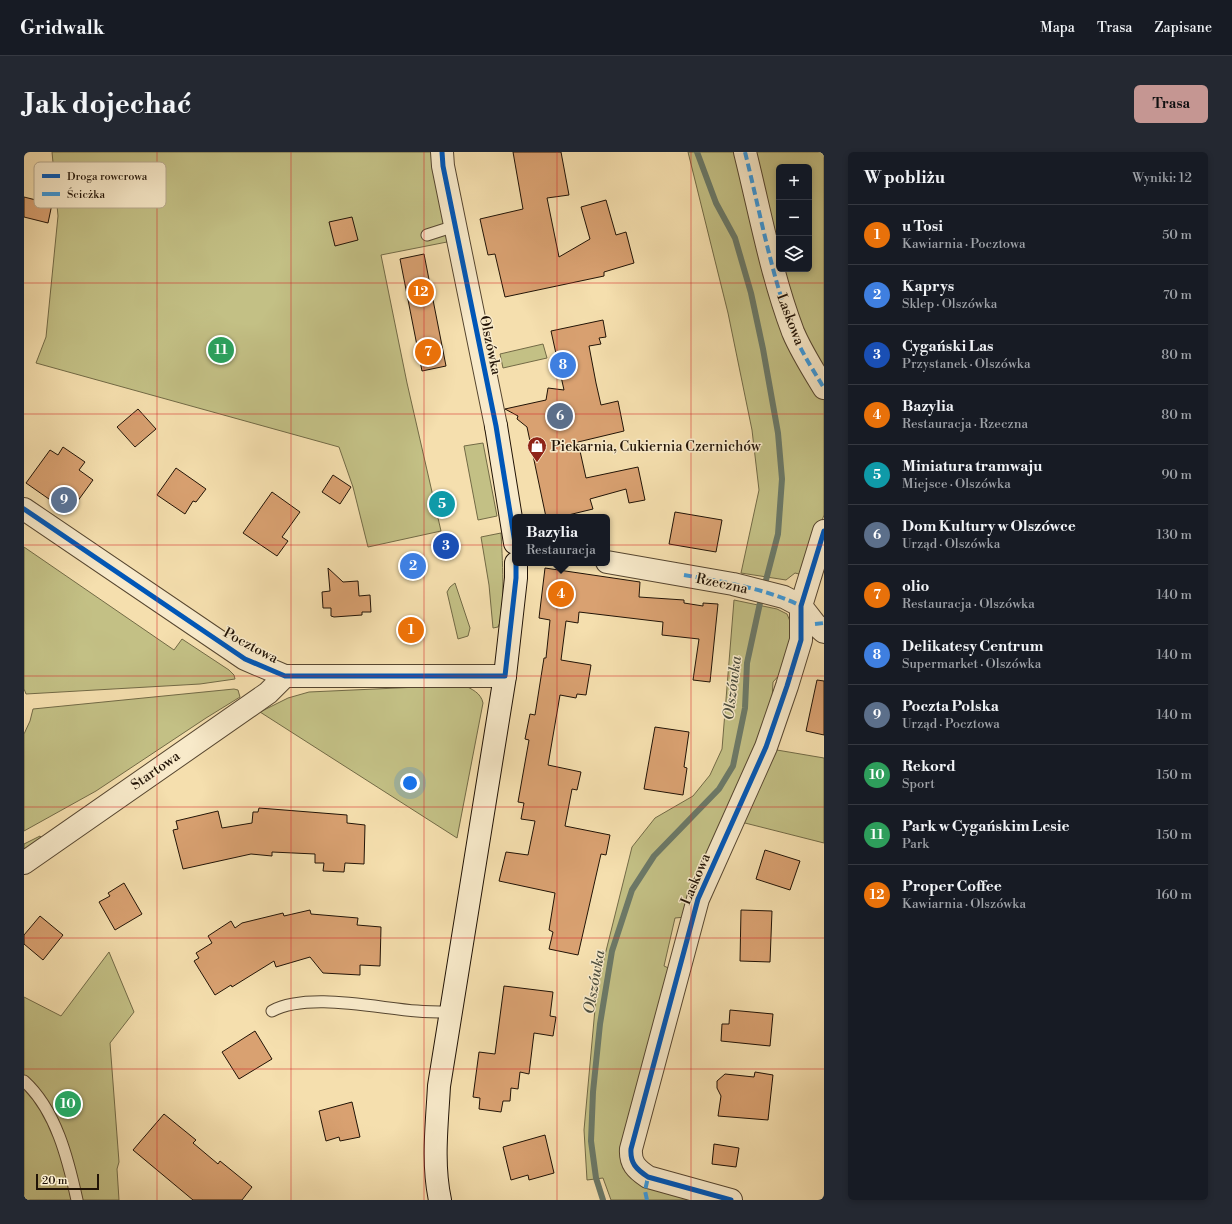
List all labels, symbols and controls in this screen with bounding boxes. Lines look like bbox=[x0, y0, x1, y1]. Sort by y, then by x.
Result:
text: Gridwalk bbox=[20, 16, 104, 40]
text: Mapa bbox=[1040, 19, 1075, 37]
text: Trasa bbox=[1097, 19, 1132, 37]
text: Zapisane bbox=[1154, 19, 1212, 37]
button: Trasa bbox=[1134, 85, 1208, 123]
text: Jak dojechać bbox=[24, 87, 191, 122]
legend bbox=[34, 162, 166, 208]
map controls bbox=[776, 164, 812, 272]
button: + bbox=[776, 164, 812, 200]
text: W pobliżu bbox=[864, 167, 945, 189]
text: Droga rowerowa bbox=[67, 170, 148, 184]
text: Wyniki: 12 bbox=[1132, 170, 1192, 186]
text: Ścieżka bbox=[67, 187, 105, 202]
button: − bbox=[776, 200, 812, 236]
text: u Tosi bbox=[902, 217, 943, 236]
text: 1 bbox=[874, 227, 880, 243]
text: 50 m bbox=[1162, 227, 1192, 243]
button: layers bbox=[776, 236, 812, 272]
text: Kawiarnia · Pocztowa bbox=[902, 236, 1026, 252]
pin: 12 bbox=[408, 277, 434, 307]
text: Kaprys bbox=[902, 277, 954, 296]
text: 2 bbox=[873, 287, 881, 303]
text: 70 m bbox=[1163, 287, 1192, 303]
street label: Laskowa bbox=[772, 291, 808, 349]
text: Sklep · Olszówka bbox=[902, 296, 997, 312]
street label: Olszówka bbox=[475, 314, 505, 377]
pin: 11 bbox=[208, 335, 234, 365]
pin: 7 bbox=[415, 337, 441, 367]
text: Cygański Las bbox=[902, 337, 993, 356]
text: 3 bbox=[873, 347, 881, 363]
text: 80 m bbox=[1161, 347, 1192, 363]
pin: 8 bbox=[550, 350, 576, 380]
text: Przystanek · Olszówka bbox=[902, 356, 1031, 372]
text: Bazylia bbox=[902, 397, 954, 416]
pin: 6 bbox=[547, 401, 573, 431]
text: 4 bbox=[873, 407, 881, 423]
text: 80 m bbox=[1161, 407, 1192, 423]
text: Restauracja · Rzeczna bbox=[902, 416, 1028, 432]
shop icon: Piekarnia, Cukiernia Czernichów bbox=[526, 435, 548, 463]
place label: Piekarnia, Cukiernia Czernichów bbox=[551, 438, 761, 456]
text: Miniatura tramwaju bbox=[902, 457, 1042, 476]
text: 5 bbox=[873, 467, 881, 483]
text: 90 m bbox=[1161, 467, 1192, 483]
text: Miejsce · Olszówka bbox=[902, 476, 1011, 492]
pin: 9 bbox=[51, 485, 77, 515]
pin: 5 bbox=[429, 489, 455, 519]
popup bbox=[512, 514, 610, 566]
text: Dom Kultury w Olszówce bbox=[902, 517, 1076, 536]
text: Bazylia bbox=[526, 523, 578, 542]
text: 6 bbox=[873, 527, 881, 543]
text: 130 m bbox=[1157, 527, 1192, 543]
pin: 3 bbox=[433, 531, 459, 561]
text: Urząd · Olszówka bbox=[902, 536, 1000, 552]
text: Restauracja bbox=[526, 542, 596, 558]
pin: 2 bbox=[400, 551, 426, 581]
street label: Rzeczna bbox=[694, 570, 750, 598]
text: olio bbox=[902, 577, 929, 596]
pin: 4 bbox=[548, 579, 574, 609]
text: 7 bbox=[873, 587, 881, 603]
text: 140 m bbox=[1156, 587, 1192, 603]
text: Restauracja · Olszówka bbox=[902, 596, 1035, 612]
pin: 1 bbox=[398, 615, 424, 645]
street label: Pocztowa bbox=[220, 624, 282, 668]
text: Delikatesy Centrum bbox=[902, 637, 1043, 656]
text: 8 bbox=[873, 647, 881, 663]
text: 140 m bbox=[1156, 647, 1192, 663]
water label: Olszówka bbox=[719, 654, 746, 721]
text: Supermarket · Olszówka bbox=[902, 656, 1041, 672]
text: Poczta Polska bbox=[902, 697, 999, 716]
text: 9 bbox=[873, 707, 881, 723]
text: 140 m bbox=[1156, 707, 1192, 723]
text: Urząd · Pocztowa bbox=[902, 716, 1000, 732]
street label: Startowa bbox=[127, 747, 184, 794]
text: Rekord bbox=[902, 757, 956, 776]
text: 10 bbox=[869, 767, 885, 783]
text: 150 m bbox=[1157, 767, 1192, 783]
your location bbox=[400, 773, 420, 793]
text: Sport bbox=[902, 776, 935, 792]
text: Park w Cygańskim Lesie bbox=[902, 817, 1070, 836]
text: 11 bbox=[871, 827, 883, 843]
text: 150 m bbox=[1157, 827, 1192, 843]
text: Park bbox=[902, 836, 929, 852]
street label: Laskowa bbox=[677, 850, 715, 908]
text: Proper Coffee bbox=[902, 877, 1002, 896]
text: 12 bbox=[870, 887, 884, 903]
text: 160 m bbox=[1156, 887, 1192, 903]
text: Kawiarnia · Olszówka bbox=[902, 896, 1026, 912]
water label: Olszówka bbox=[580, 948, 610, 1015]
pin: 10 bbox=[55, 1089, 81, 1119]
scale bar bbox=[36, 1172, 99, 1191]
text: 20 m bbox=[42, 1174, 67, 1188]

